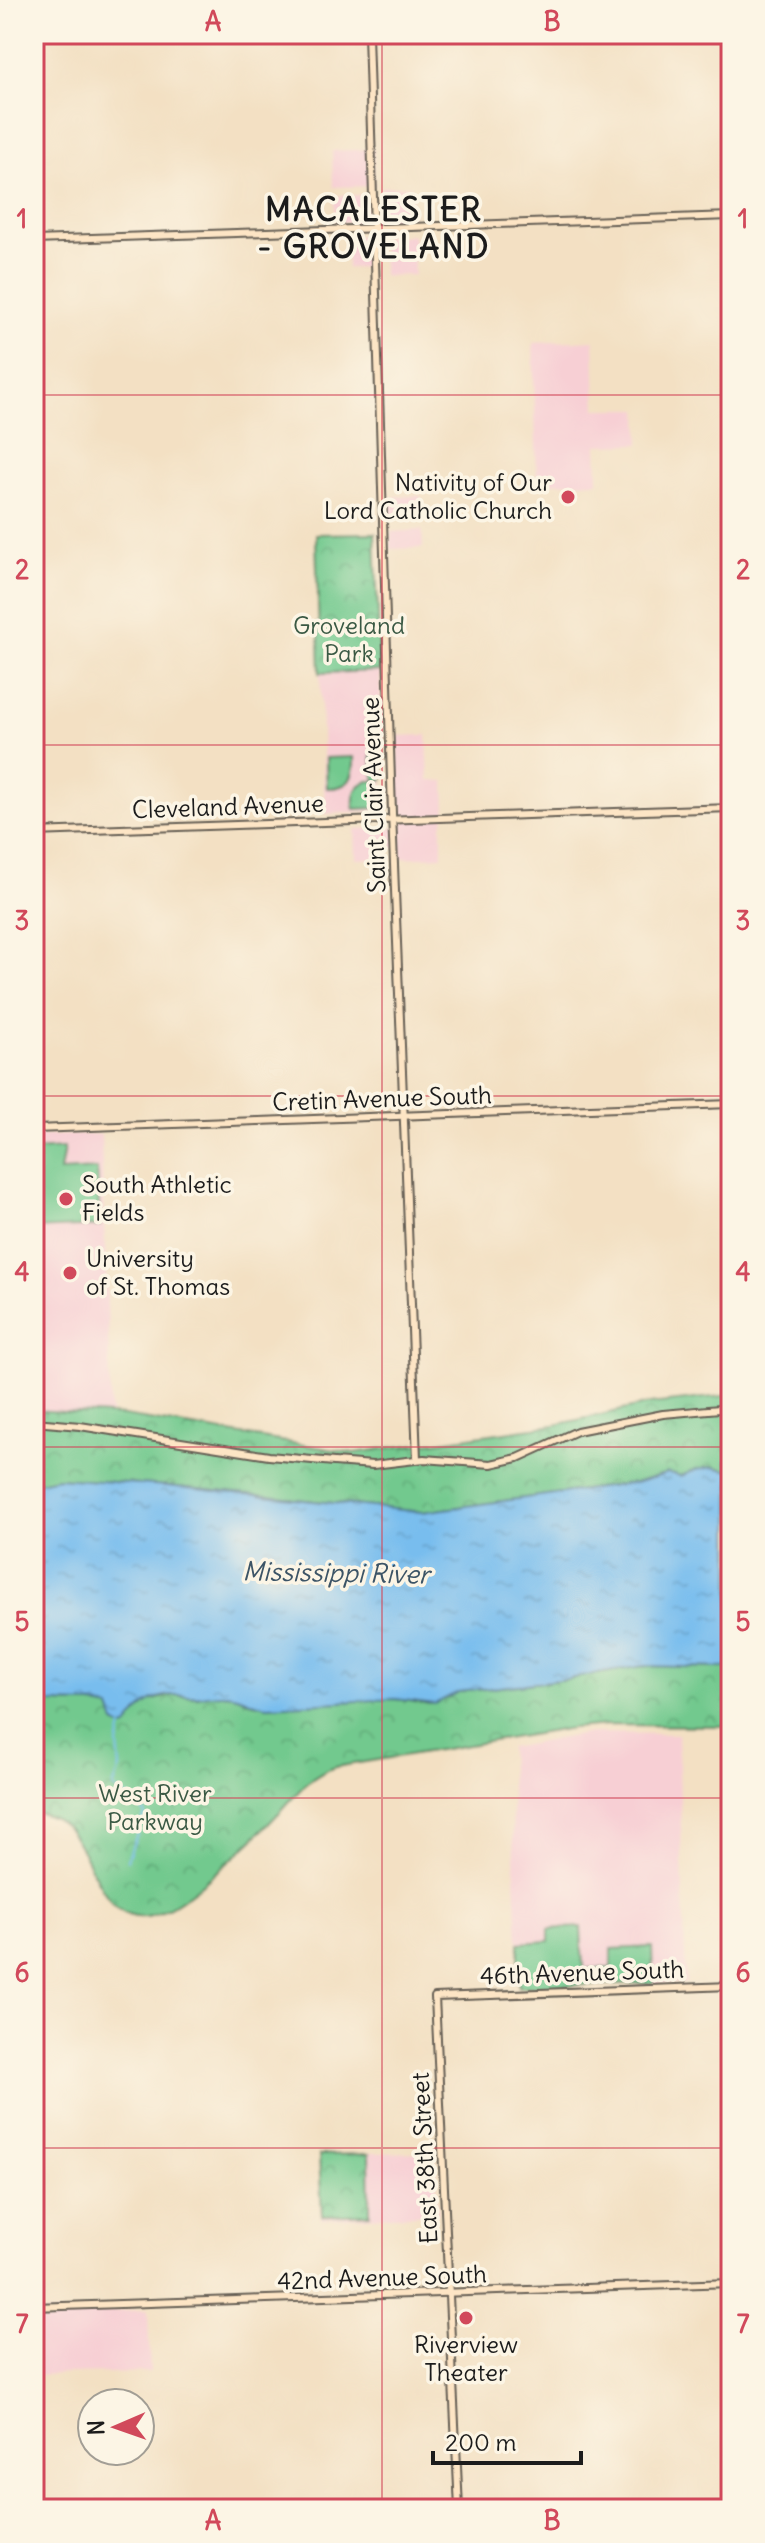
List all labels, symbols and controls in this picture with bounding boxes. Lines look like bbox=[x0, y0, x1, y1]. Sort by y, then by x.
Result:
text: A bbox=[205, 5, 222, 38]
text: B bbox=[543, 5, 561, 38]
district label: MACALESTER - GROVELAND bbox=[258, 189, 490, 267]
text: 1 bbox=[17, 202, 27, 235]
text: 1 bbox=[738, 202, 748, 235]
place label: Nativity of Our Lord Catholic Church bbox=[324, 467, 552, 525]
marker: Nativity of Our Lord Catholic Church bbox=[559, 488, 577, 506]
text: 2 bbox=[15, 553, 29, 586]
text: 2 bbox=[736, 553, 750, 586]
park label: Groveland Park bbox=[293, 610, 405, 668]
street label: Saint Clair Avenue bbox=[355, 697, 391, 894]
street label: Cleveland Avenue bbox=[132, 788, 324, 824]
text: 3 bbox=[15, 904, 29, 937]
text: 3 bbox=[736, 904, 750, 937]
street label: Cretin Avenue South bbox=[272, 1079, 492, 1117]
place label: South Athletic Fields bbox=[82, 1169, 232, 1227]
marker: South Athletic Fields bbox=[57, 1190, 75, 1208]
place label: University of St. Thomas bbox=[86, 1243, 230, 1301]
text: 4 bbox=[14, 1255, 30, 1288]
text: 4 bbox=[735, 1255, 751, 1288]
marker: University of St. Thomas bbox=[61, 1264, 79, 1282]
water label: Mississippi River bbox=[242, 1554, 433, 1591]
text: 5 bbox=[15, 1605, 30, 1638]
text: 5 bbox=[736, 1605, 751, 1638]
park label: West River Parkway bbox=[98, 1778, 212, 1836]
street label: 46th Avenue South bbox=[479, 1953, 685, 1991]
text: 6 bbox=[14, 1956, 30, 1989]
text: 6 bbox=[735, 1956, 751, 1989]
street label: East 38th Street bbox=[405, 2072, 443, 2244]
street label: 42nd Avenue South bbox=[277, 2258, 487, 2296]
text: 7 bbox=[16, 2307, 29, 2340]
text: 7 bbox=[737, 2307, 750, 2340]
marker: Riverview Theater bbox=[457, 2309, 475, 2327]
place label: Riverview Theater bbox=[414, 2329, 518, 2387]
north arrow bbox=[76, 2387, 156, 2467]
scale bar bbox=[433, 2415, 581, 2465]
text: N bbox=[82, 2420, 110, 2436]
text: 200 m bbox=[445, 2427, 517, 2457]
text: A bbox=[205, 2504, 222, 2537]
text: B bbox=[543, 2504, 561, 2537]

